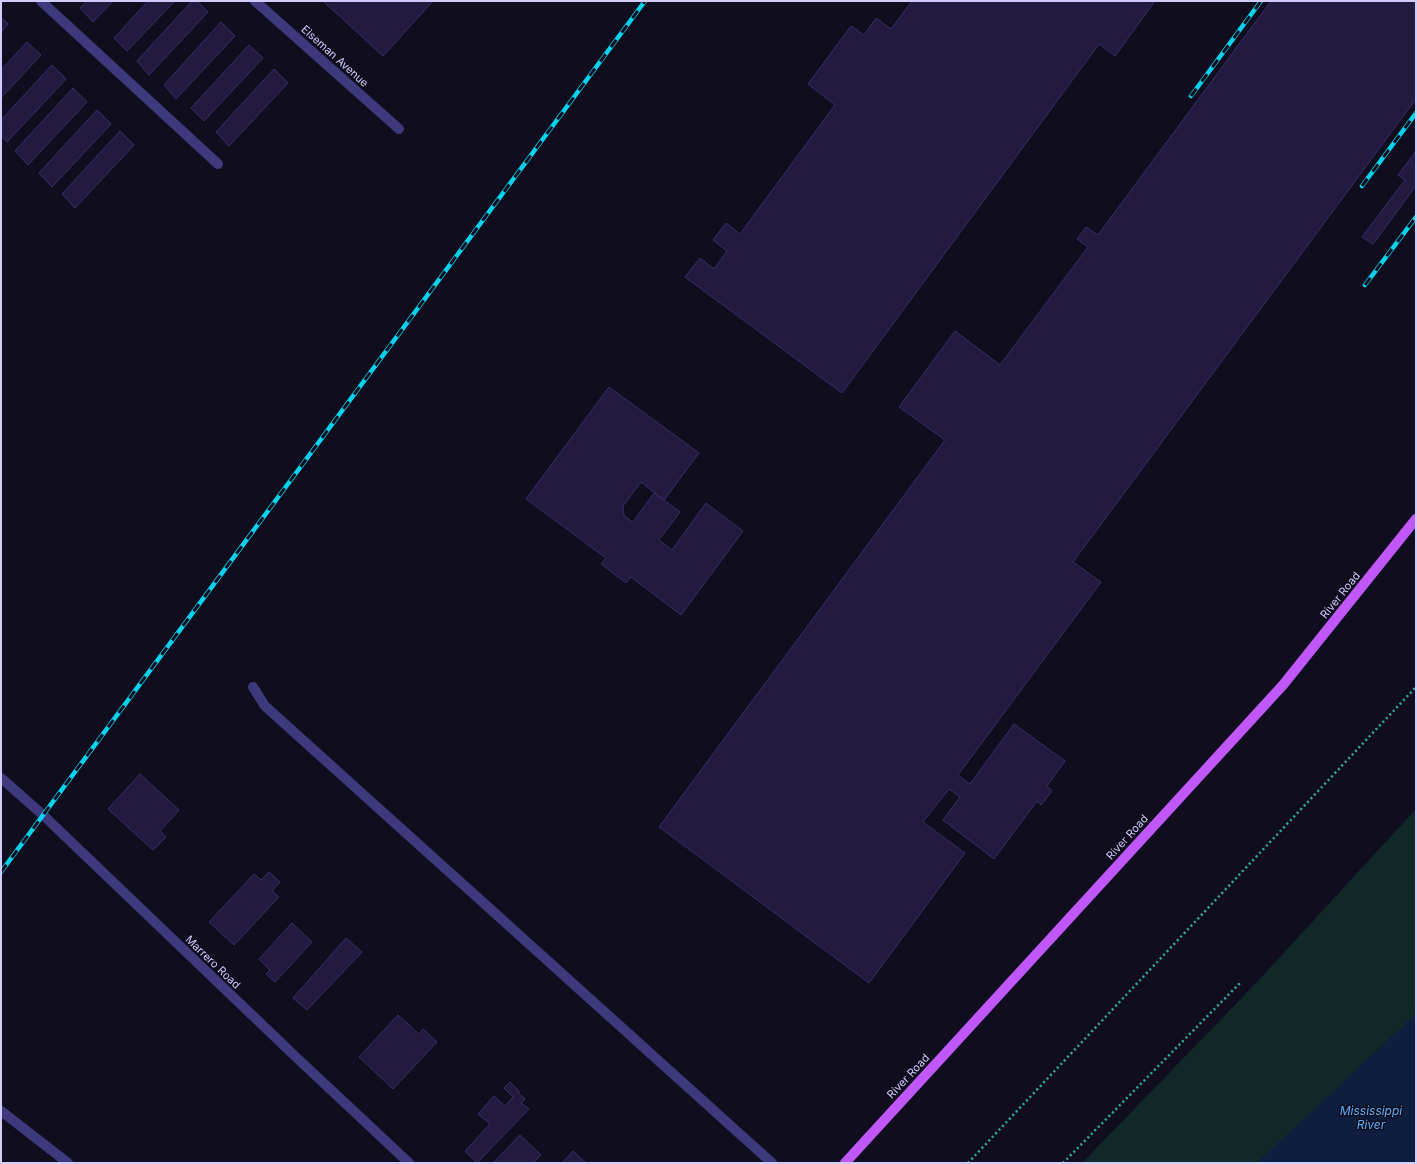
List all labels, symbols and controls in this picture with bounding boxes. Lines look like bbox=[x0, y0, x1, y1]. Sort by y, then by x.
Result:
street label: Eiseman Avenue bbox=[299, 22, 371, 90]
street label: River Road bbox=[1317, 569, 1363, 621]
street label: River Road bbox=[1103, 812, 1151, 862]
street label: Marrero Road bbox=[183, 932, 243, 992]
street label: River Road bbox=[884, 1051, 932, 1101]
water label: Mississippi River bbox=[1340, 1103, 1403, 1132]

